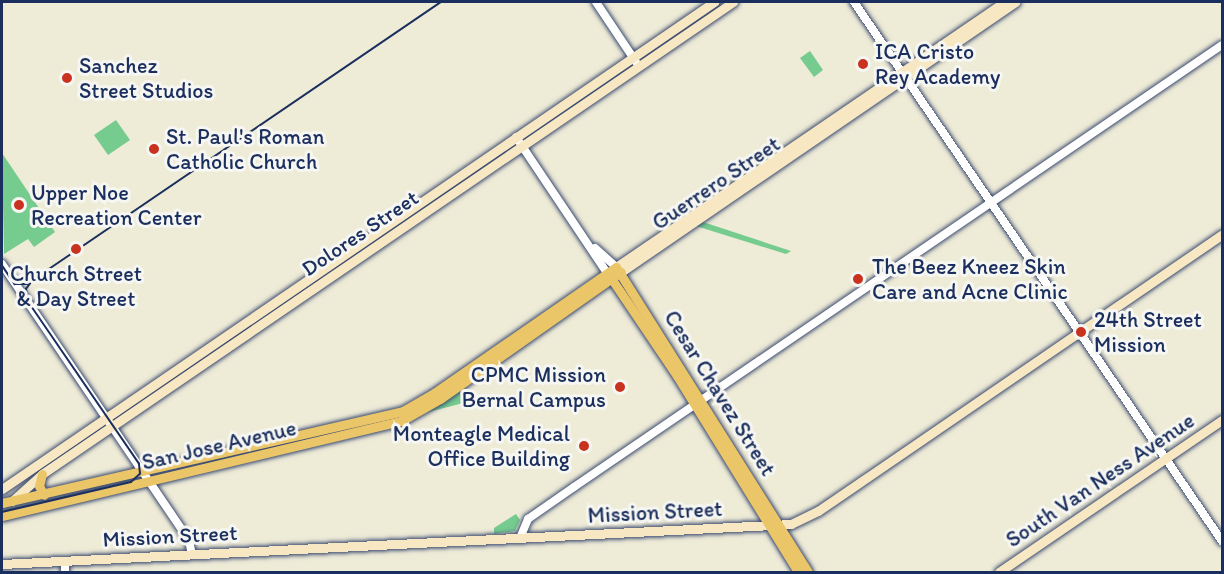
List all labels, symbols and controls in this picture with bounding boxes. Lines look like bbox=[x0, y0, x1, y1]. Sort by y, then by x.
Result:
place label: ICA Cristo Rey Academy bbox=[875, 38, 1001, 90]
place label: Sanchez Street Studios bbox=[79, 52, 213, 104]
marker: ICA Cristo Rey Academy bbox=[856, 57, 870, 71]
marker: Sanchez Street Studios bbox=[60, 71, 74, 85]
place label: St. Paul's Roman Catholic Church bbox=[166, 123, 323, 174]
street label: Guerrero Street bbox=[647, 131, 785, 235]
marker: St. Paul's Roman Catholic Church bbox=[147, 142, 161, 156]
place label: Upper Noe Recreation Center bbox=[31, 179, 202, 230]
street label: Dolores Street bbox=[297, 184, 423, 282]
marker: Upper Noe Recreation Center bbox=[12, 198, 26, 212]
marker: Church Street & Day Street bbox=[67, 240, 85, 258]
place label: The Beez Kneez Skin Care and Acne Clinic bbox=[872, 253, 1068, 304]
place label: Church Street & Day Street bbox=[10, 260, 142, 312]
marker: The Beez Kneez Skin Care and Acne Clinic bbox=[849, 270, 867, 288]
street label: Cesar Chavez Street bbox=[658, 305, 782, 481]
place label: 24th Street Mission bbox=[1094, 306, 1201, 358]
marker: 24th Street Mission bbox=[1072, 323, 1090, 341]
place label: CPMC Mission Bernal Campus bbox=[462, 361, 606, 412]
marker: CPMC Mission Bernal Campus bbox=[611, 378, 629, 396]
street label: South Van Ness Avenue bbox=[1002, 408, 1198, 552]
street label: San Jose Avenue bbox=[140, 415, 298, 475]
place label: Monteagle Medical Office Building bbox=[393, 420, 570, 472]
marker: Monteagle Medical Office Building bbox=[575, 437, 593, 455]
street label: Mission Street bbox=[587, 495, 723, 529]
street label: Mission Street bbox=[102, 519, 238, 553]

